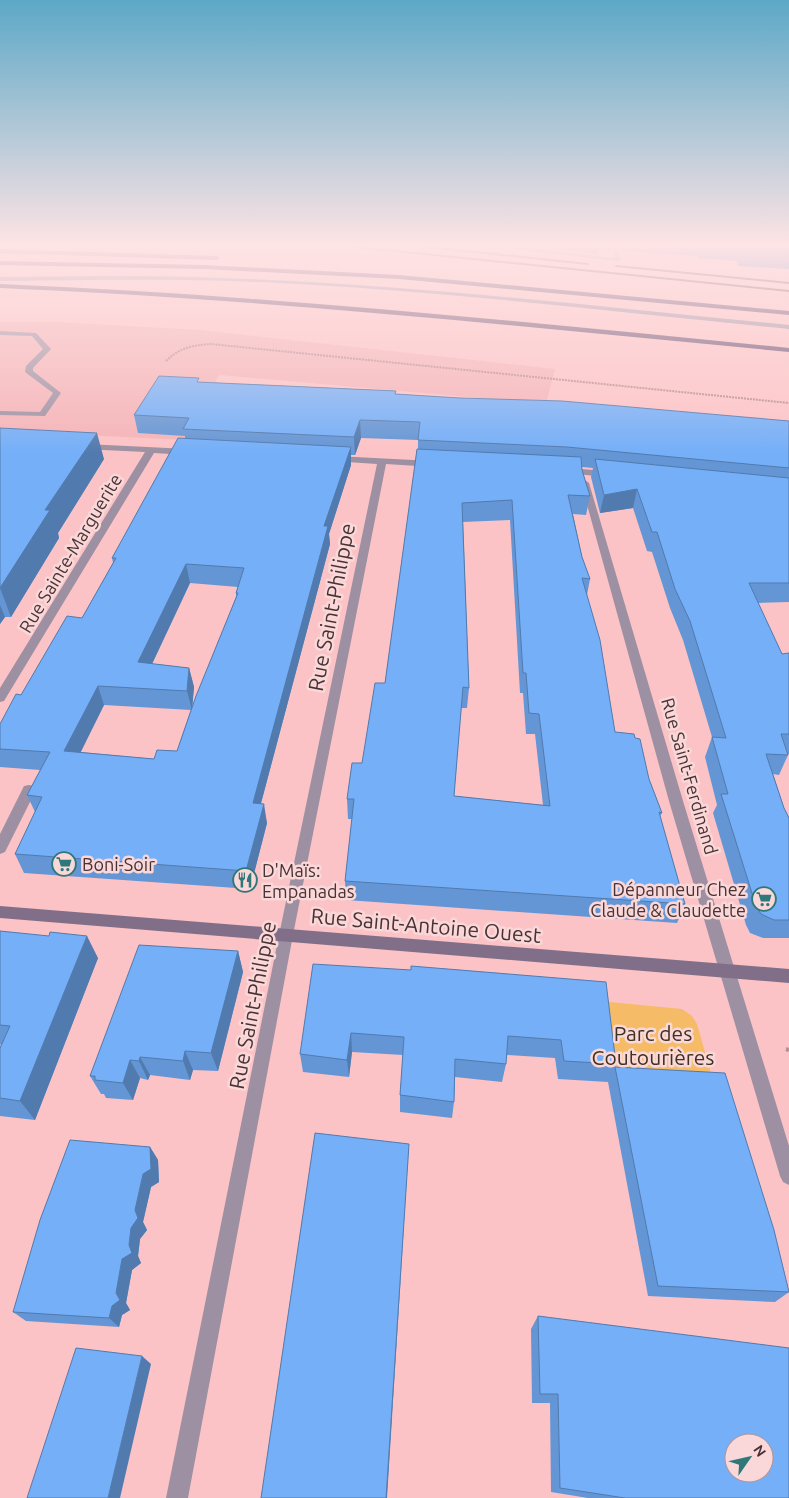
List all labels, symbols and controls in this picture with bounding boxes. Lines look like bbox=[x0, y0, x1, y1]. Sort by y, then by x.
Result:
street label: Rue Sainte-Marguerite bbox=[15, 470, 125, 636]
street label: Rue Saint-Philippe bbox=[303, 521, 359, 693]
street label: Rue Saint-Ferdinand bbox=[658, 695, 722, 857]
supermarket icon: Boni-Soir bbox=[51, 851, 77, 877]
place label: Boni-Soir bbox=[82, 854, 155, 874]
place label: D'Maïs: Empanadas bbox=[262, 860, 355, 901]
restaurant icon: D'Maïs: Empanadas bbox=[232, 867, 258, 893]
place label: Dépanneur Chez Claude & Claudette bbox=[590, 879, 746, 920]
supermarket icon: Dépanneur Chez Claude & Claudette bbox=[751, 886, 777, 912]
street label: Rue Saint-Antoine Ouest bbox=[310, 903, 542, 947]
street label: Rue Saint-Philippe bbox=[224, 919, 280, 1091]
park label: Parc des Coutourières bbox=[592, 1021, 714, 1069]
north arrow bbox=[724, 1433, 774, 1483]
text: N bbox=[750, 1442, 769, 1460]

